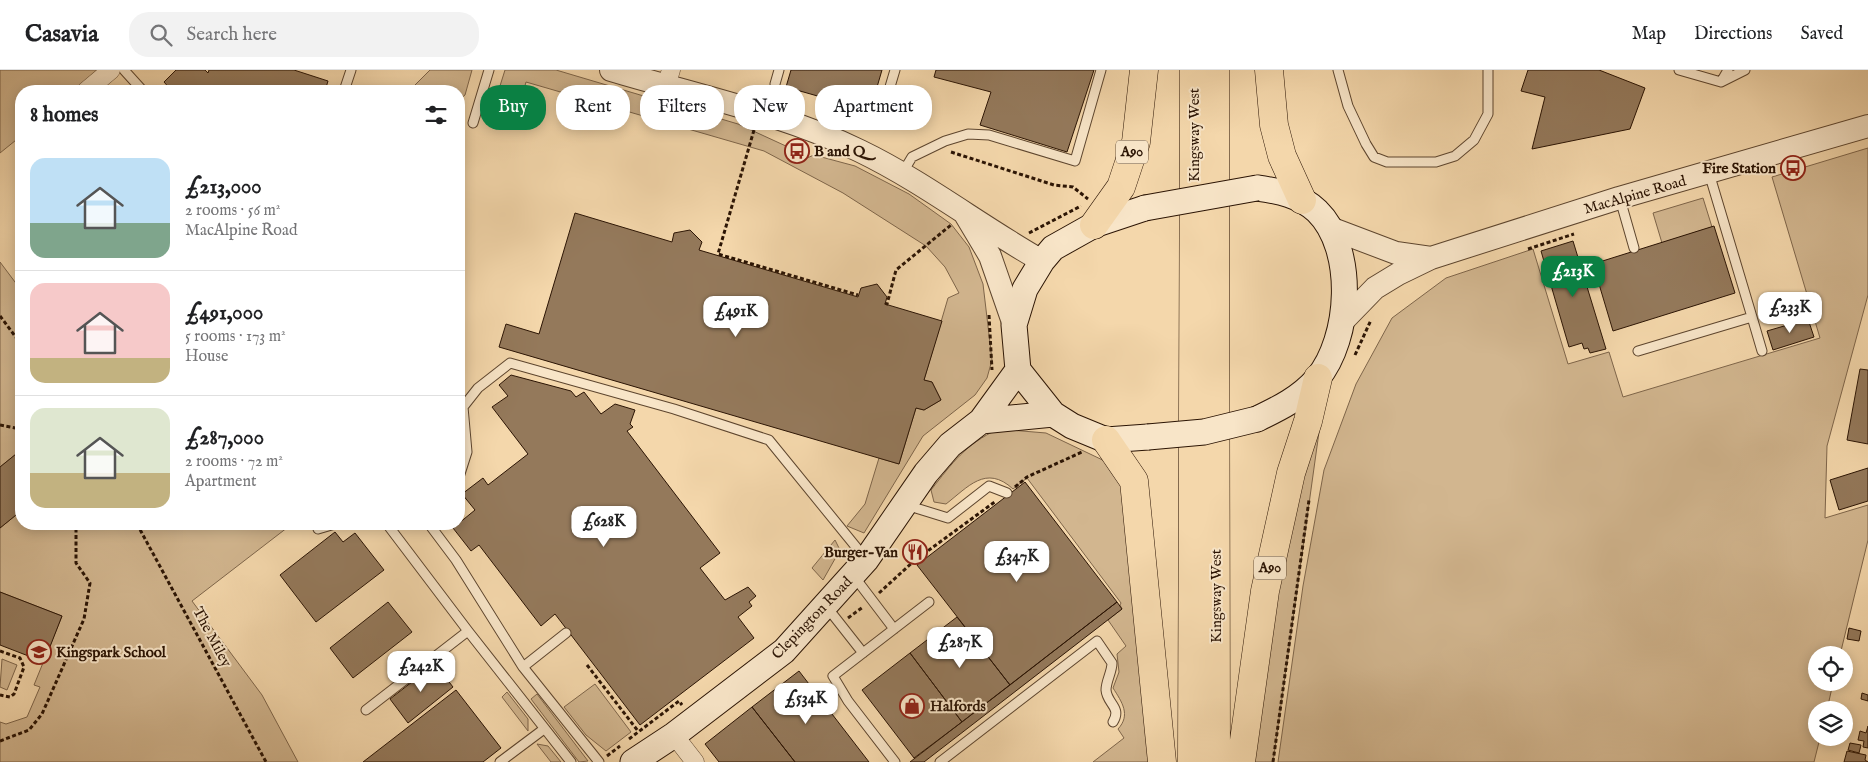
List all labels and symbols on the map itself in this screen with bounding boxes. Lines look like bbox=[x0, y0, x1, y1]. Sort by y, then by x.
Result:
street label: Kingsway West bbox=[1185, 88, 1204, 182]
bus stop icon: B and Q bbox=[784, 138, 810, 164]
road number: A90 bbox=[1116, 140, 1148, 164]
place label: B and Q bbox=[814, 142, 876, 161]
bus stop icon: Fire Station bbox=[1780, 155, 1806, 181]
place label: Fire Station bbox=[1702, 159, 1776, 178]
street label: MacAlpine Road bbox=[1582, 171, 1689, 219]
pin: £213K bbox=[1538, 256, 1608, 298]
pin: £233K bbox=[1755, 292, 1825, 334]
pin: £491K bbox=[701, 296, 771, 338]
pin: £628K bbox=[569, 506, 639, 548]
restaurant icon: Burger-Van bbox=[902, 539, 928, 565]
pin: £347K bbox=[982, 540, 1052, 583]
place label: Burger-Van bbox=[824, 543, 898, 562]
street label: Kingsway West bbox=[1207, 549, 1226, 643]
road number: A90 bbox=[1254, 556, 1286, 579]
street label: Clepington Road bbox=[768, 572, 857, 664]
street label: The Miley bbox=[188, 604, 236, 671]
pin: £287K bbox=[925, 626, 995, 669]
school or university icon: Kingspark School bbox=[26, 639, 52, 665]
place label: Kingspark School bbox=[56, 643, 167, 662]
pin: £242K bbox=[386, 650, 456, 693]
pin: £534K bbox=[771, 682, 841, 725]
shop icon: Halfords bbox=[899, 693, 925, 719]
place label: Halfords bbox=[930, 697, 986, 716]

